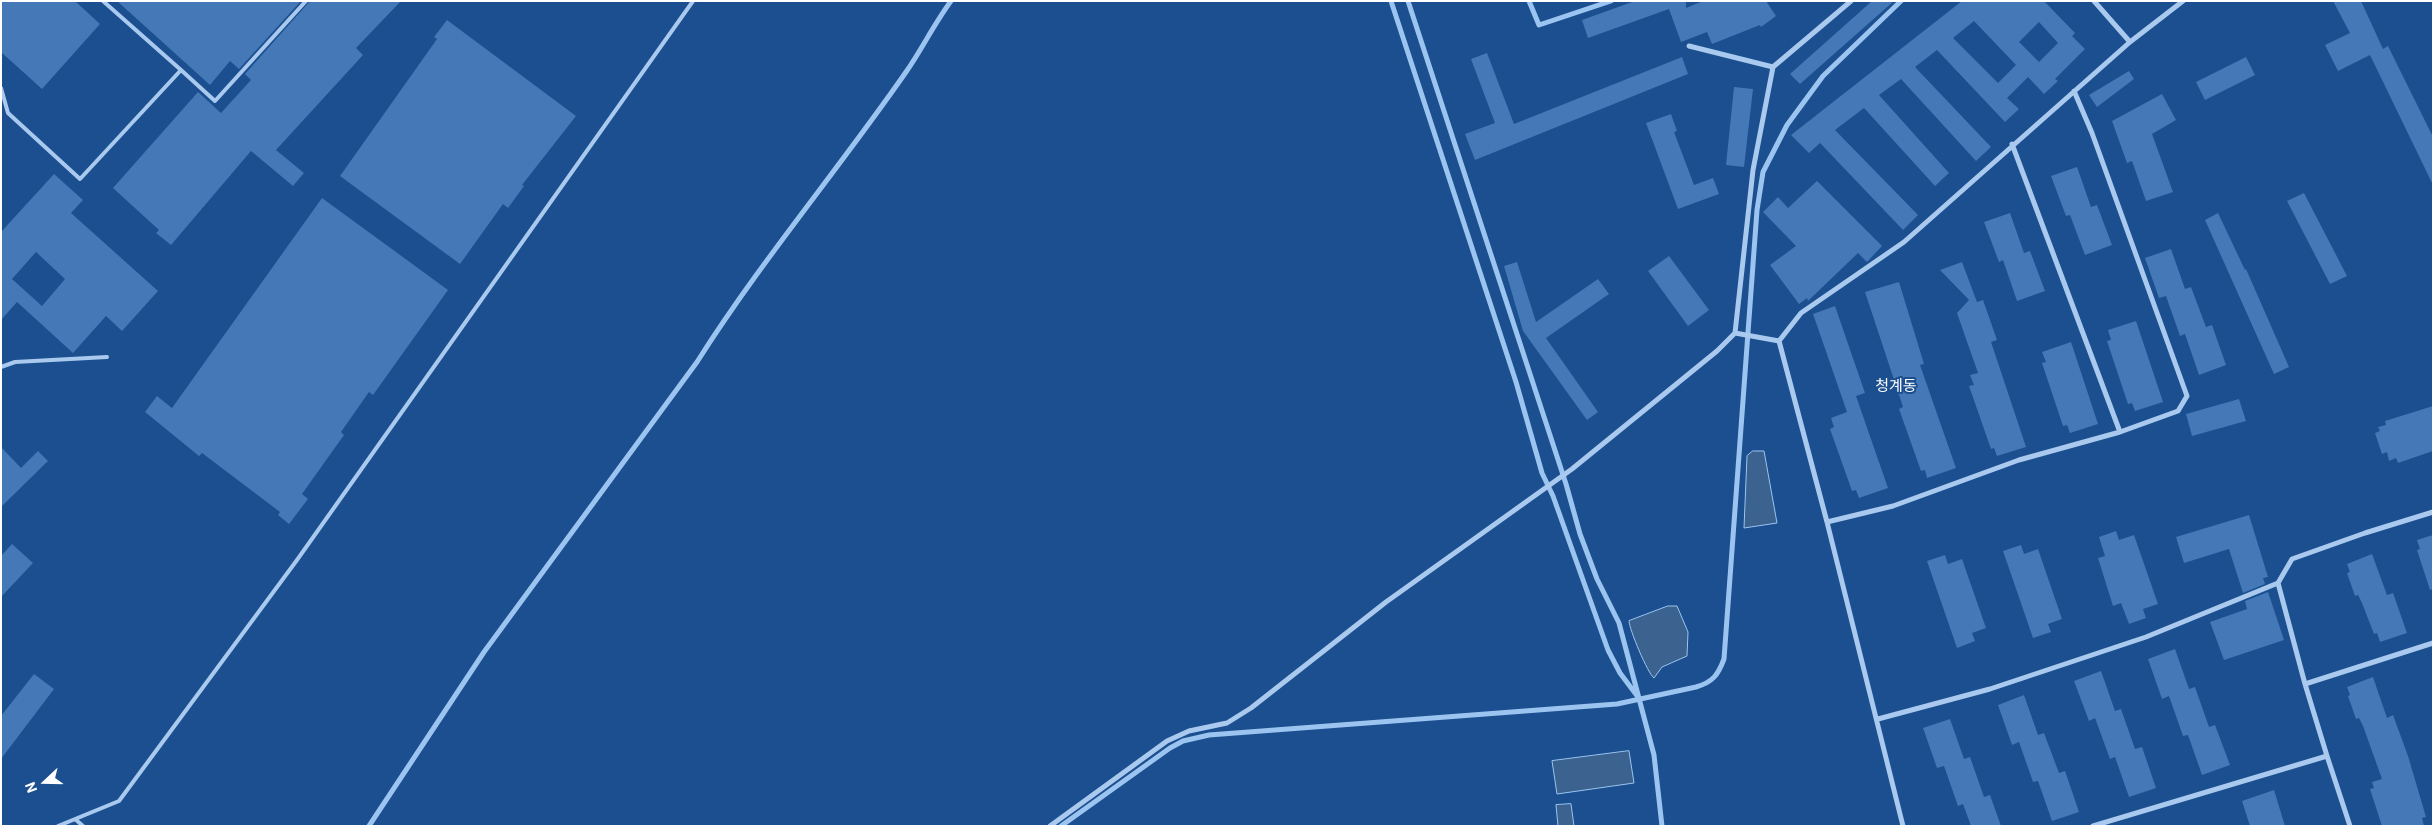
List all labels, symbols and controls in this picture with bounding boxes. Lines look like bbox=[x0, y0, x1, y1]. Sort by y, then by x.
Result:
district label: 청계동 bbox=[1875, 378, 1917, 396]
north arrow bbox=[20, 757, 70, 807]
text: N bbox=[22, 780, 40, 795]

